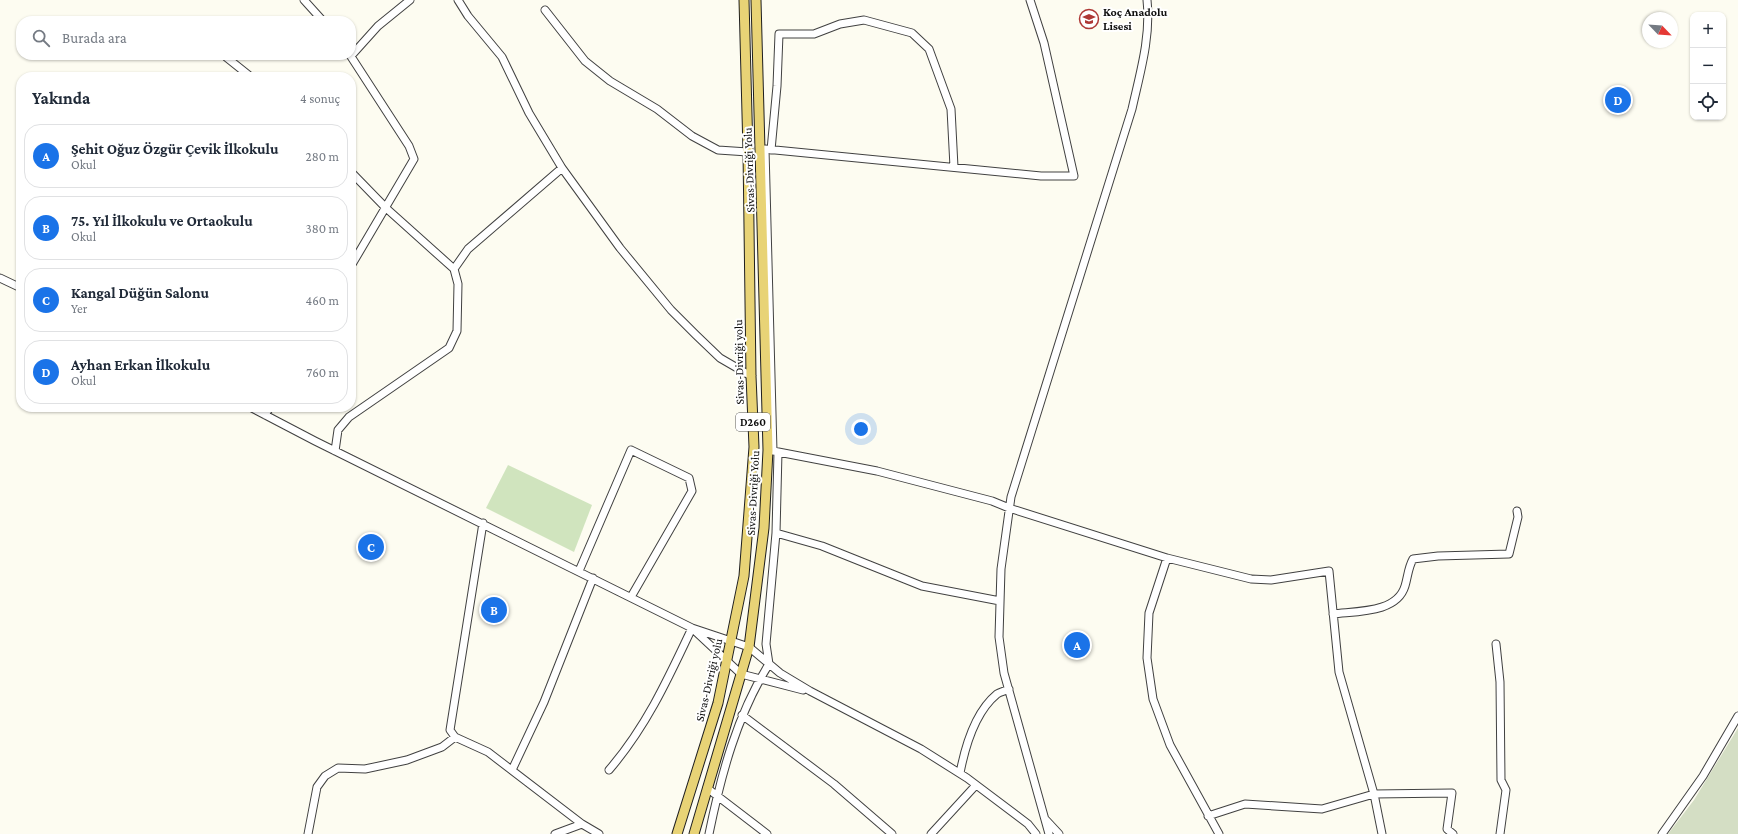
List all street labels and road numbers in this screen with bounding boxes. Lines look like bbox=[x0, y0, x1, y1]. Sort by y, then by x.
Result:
street label: Sivas-Divriği Yolu bbox=[740, 127, 757, 213]
street label: Sivas-Divriği yolu bbox=[731, 319, 747, 405]
road number: D260 bbox=[736, 413, 770, 431]
street label: Sivas-Divriği Yolu bbox=[744, 449, 762, 536]
street label: Sivas-Divriği yolu bbox=[693, 636, 726, 723]

